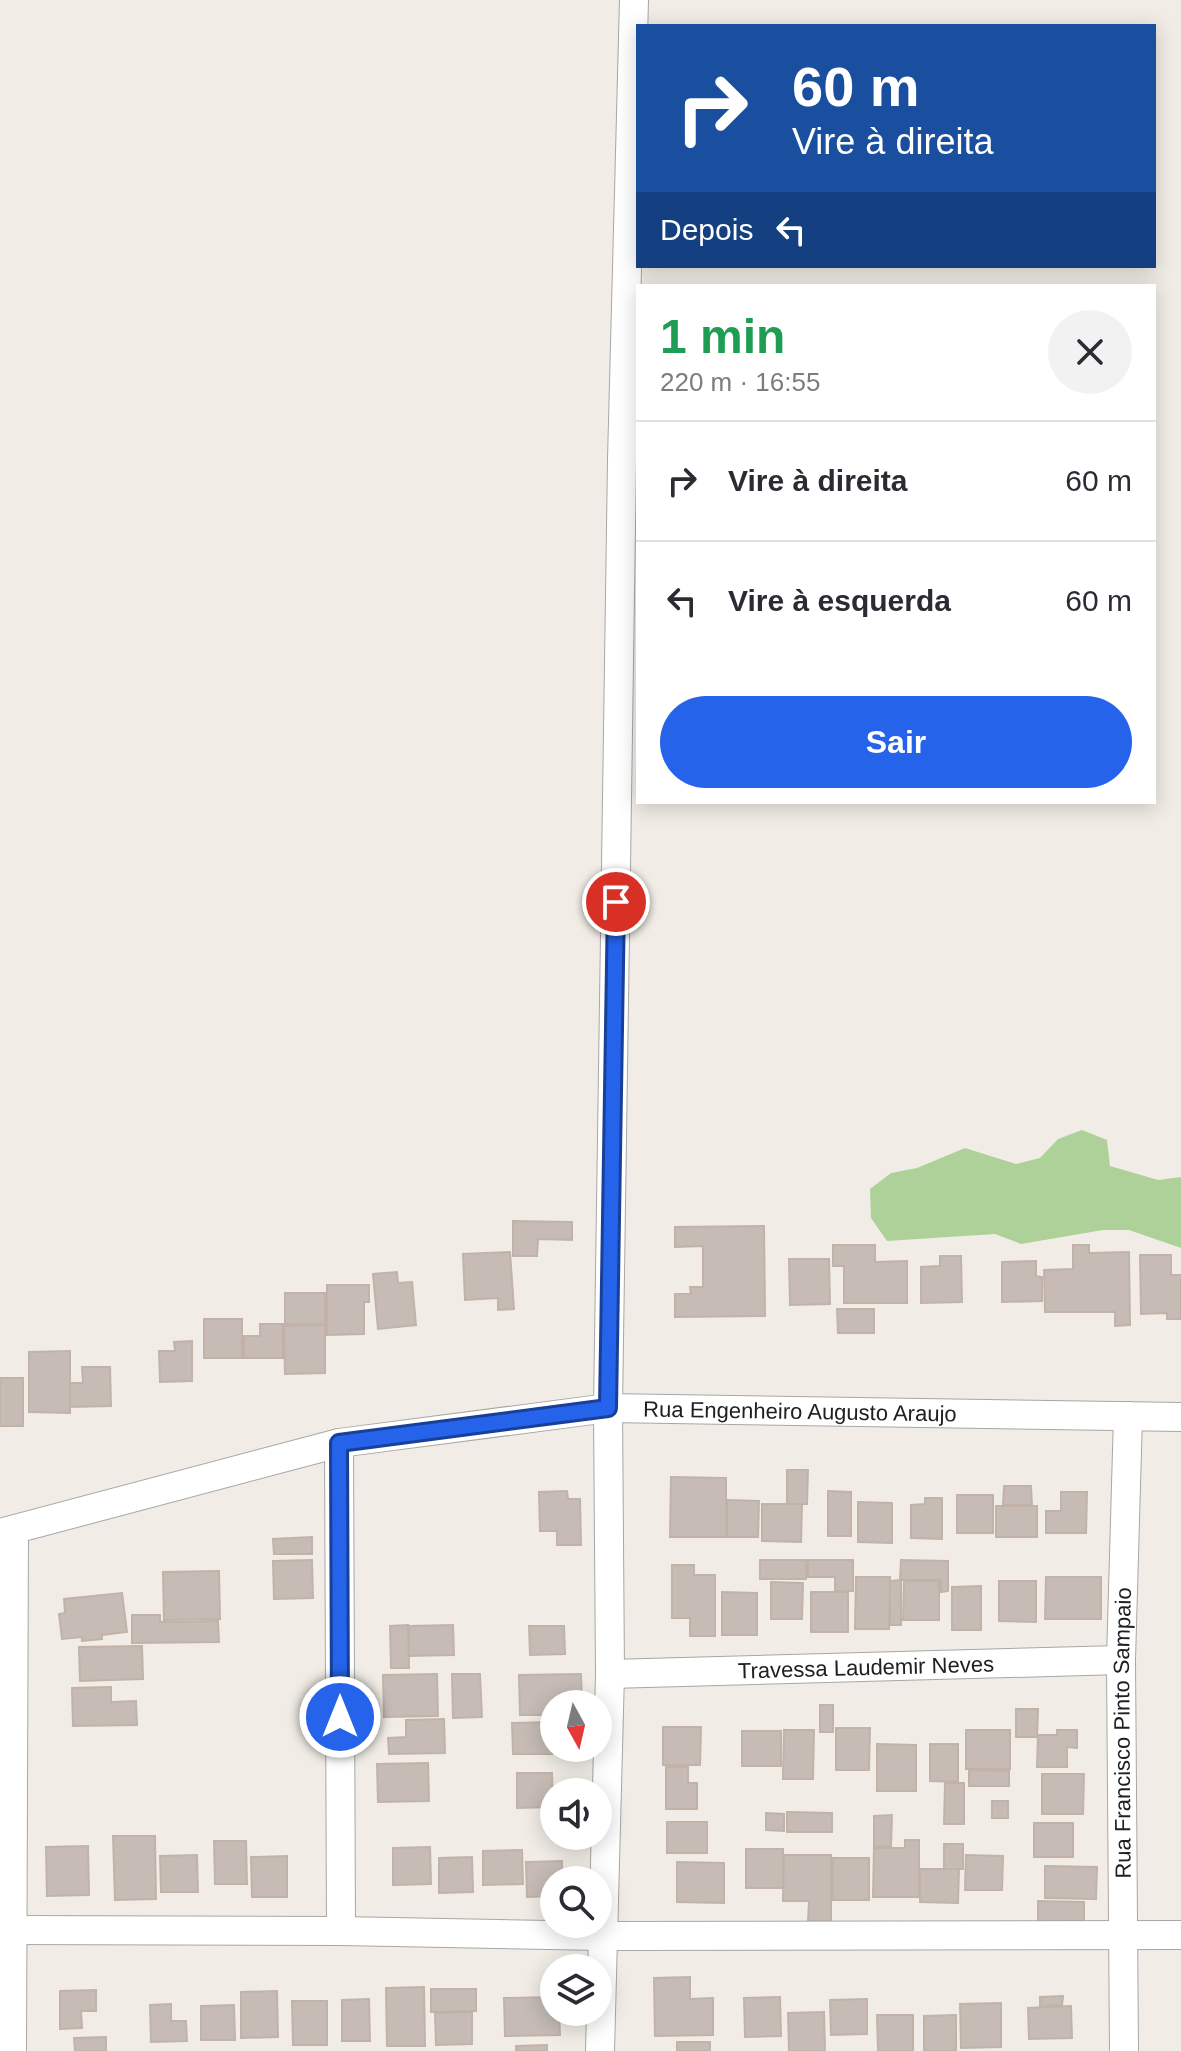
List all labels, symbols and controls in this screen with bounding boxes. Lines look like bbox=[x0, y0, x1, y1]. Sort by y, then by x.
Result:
text: 60 m bbox=[792, 55, 920, 118]
icon: right bbox=[660, 56, 764, 160]
text: Vire à direita bbox=[792, 121, 993, 162]
icon: left bbox=[769, 208, 813, 252]
text: Depois bbox=[660, 213, 753, 246]
text: 1 min bbox=[660, 310, 785, 363]
button: close bbox=[1048, 310, 1132, 394]
text: 220 m · 16:55 bbox=[660, 367, 820, 397]
icon: right bbox=[660, 459, 704, 503]
text: Vire à direita bbox=[728, 464, 908, 497]
text: 60 m bbox=[1065, 464, 1132, 497]
icon: left bbox=[660, 579, 704, 623]
text: Vire à esquerda bbox=[728, 584, 951, 617]
text: 60 m bbox=[1065, 584, 1132, 617]
button: Sair bbox=[660, 696, 1132, 788]
pin bbox=[582, 868, 650, 936]
icon: arrive bbox=[594, 880, 638, 924]
street label: Rua Engenheiro Augusto Araujo bbox=[643, 1397, 957, 1426]
street label: Rua Francisco Pinto Sampaio bbox=[1109, 1587, 1136, 1879]
street label: Travessa Laudemir Neves bbox=[738, 1651, 994, 1683]
position arrow bbox=[298, 1675, 382, 1759]
north arrow bbox=[540, 1690, 612, 1762]
map controls bbox=[540, 1690, 612, 2026]
button: sound bbox=[540, 1778, 612, 1850]
button: search bbox=[540, 1866, 612, 1938]
button: layers bbox=[540, 1954, 612, 2026]

